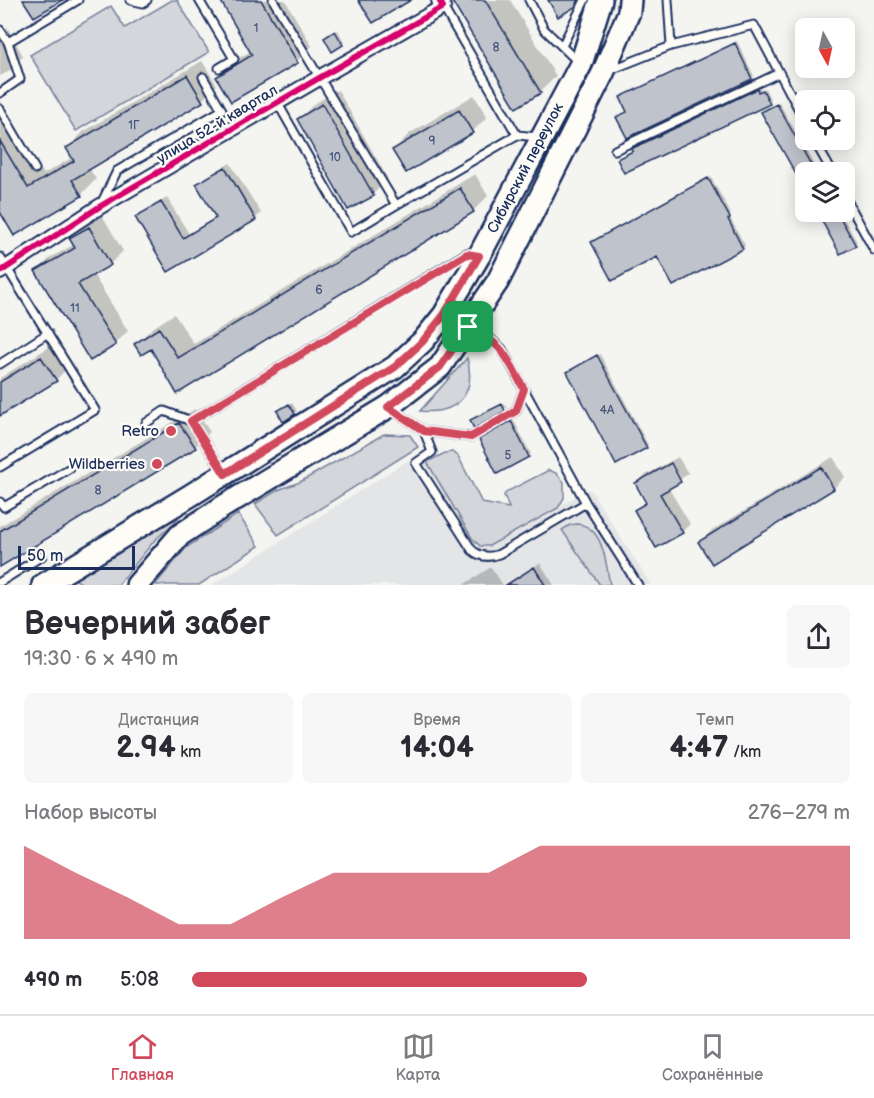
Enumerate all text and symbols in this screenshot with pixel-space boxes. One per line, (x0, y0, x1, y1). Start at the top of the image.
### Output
north arrow (795, 18, 855, 78)
map controls (795, 18, 855, 222)
house number: 1 (254, 21, 258, 36)
house number: 8 (493, 40, 500, 55)
street label: улица 52-й квартал (153, 81, 281, 168)
button: locate (795, 90, 855, 150)
street label: Сибирский переулок (483, 100, 568, 237)
house number: 1Г (128, 118, 140, 133)
house number: 9 (429, 134, 436, 149)
house number: 10 (329, 150, 341, 165)
button: layers (795, 162, 855, 222)
house number: 6 (315, 283, 323, 298)
house number: 11 (70, 301, 80, 316)
pin (442, 301, 493, 352)
icon: arrive (451, 310, 484, 343)
house number: 4А (600, 403, 615, 418)
place label: Retro (121, 422, 159, 441)
marker: Retro (164, 424, 178, 438)
house number: 5 (505, 448, 512, 463)
place label: Wildberries (69, 455, 146, 474)
marker: Wildberries (150, 457, 164, 471)
house number: 8 (95, 483, 102, 498)
scale bar (18, 543, 135, 570)
text: 50 m (27, 547, 63, 566)
text: Вечерний забег (24, 604, 271, 644)
button: share (787, 605, 850, 668)
text: 19:30 · 6 × 490 m (24, 647, 178, 671)
text: Дистанция (118, 711, 199, 730)
text: Время (413, 711, 461, 730)
text: Темп (696, 711, 734, 730)
text: 2.94 (116, 730, 176, 766)
text: 14:04 (400, 730, 474, 766)
text: 4:47 (669, 730, 729, 766)
text: km (176, 743, 201, 762)
text: /km (729, 743, 761, 762)
text: Набор высоты (24, 801, 157, 825)
text: 276–279 m (748, 801, 850, 825)
text: 490 m (24, 968, 82, 992)
text: 5:08 (120, 968, 159, 992)
tab: Главная (111, 1030, 174, 1085)
tab: Карта (395, 1030, 441, 1085)
tab: Сохранённые (662, 1030, 763, 1085)

